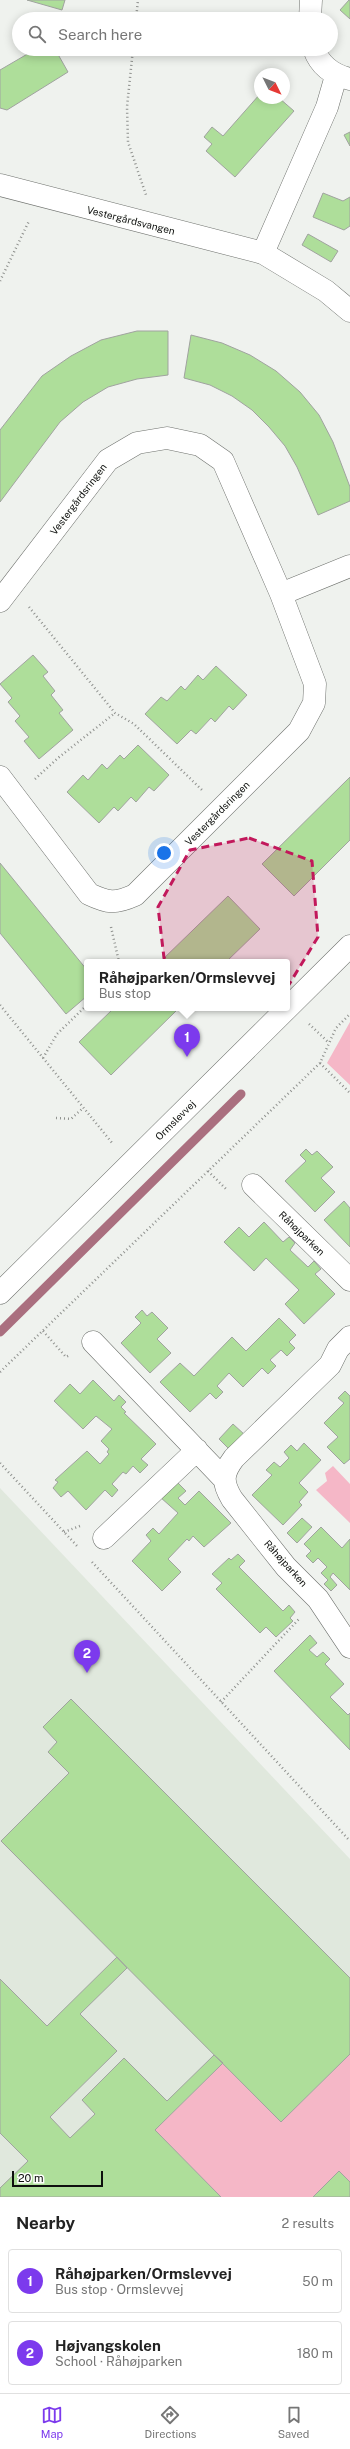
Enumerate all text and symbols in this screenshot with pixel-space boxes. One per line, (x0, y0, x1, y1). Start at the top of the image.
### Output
search box (12, 12, 338, 56)
icon: search (26, 23, 48, 45)
text: Search here (58, 26, 142, 43)
north arrow (254, 68, 290, 104)
street label: Vestergårdsvangen (86, 203, 176, 237)
street label: Vestergårdsringen (47, 461, 109, 537)
street label: Vestergårdsringen (182, 778, 252, 848)
your location (154, 843, 174, 863)
popup (84, 959, 290, 1011)
text: Råhøjparken/Ormslevvej (99, 969, 275, 986)
text: Bus stop (99, 986, 151, 1001)
pin: 1 (174, 1024, 200, 1057)
street label: Ormslevvej (153, 1098, 197, 1142)
street label: Råhøjparken (277, 1208, 327, 1258)
street label: Råhøjparken (262, 1537, 310, 1589)
pin: 2 (74, 1640, 100, 1673)
scale bar (12, 2169, 103, 2188)
text: 20 m (18, 2172, 43, 2184)
text: Nearby (16, 2213, 75, 2233)
text: 2 results (282, 2216, 334, 2231)
text: Råhøjparken/Ormslevvej (55, 2265, 232, 2282)
text: 1 (27, 2274, 33, 2289)
text: 50 m (302, 2274, 333, 2289)
text: Bus stop · Ormslevvej (55, 2282, 184, 2297)
text: Højvangskolen (55, 2337, 161, 2354)
text: 2 (26, 2346, 34, 2361)
text: 180 m (297, 2346, 333, 2361)
text: School · Råhøjparken (55, 2354, 182, 2369)
tab: Map (41, 2404, 63, 2440)
tab: Directions (145, 2404, 196, 2440)
tab: Saved (278, 2404, 309, 2440)

